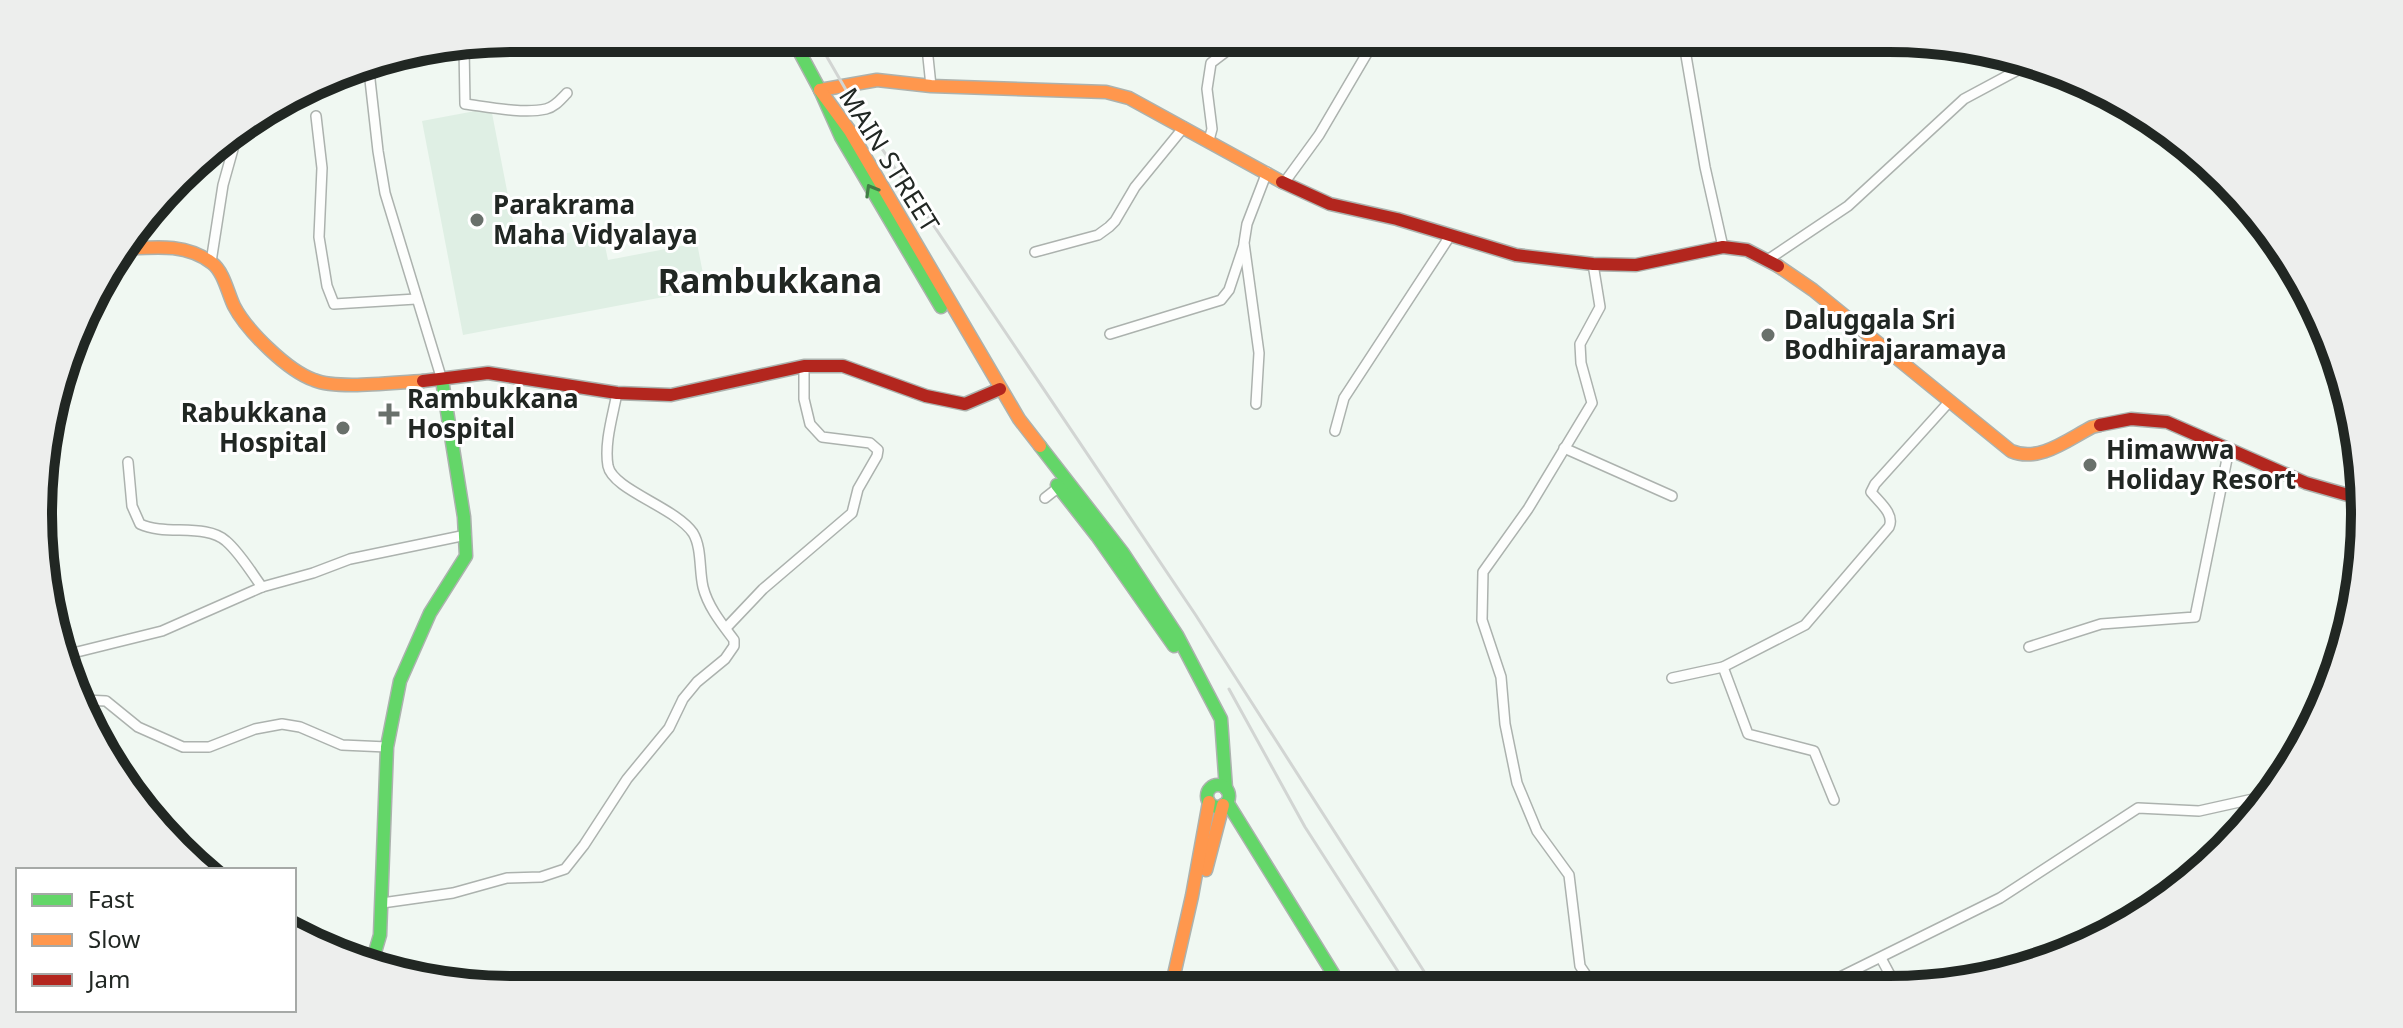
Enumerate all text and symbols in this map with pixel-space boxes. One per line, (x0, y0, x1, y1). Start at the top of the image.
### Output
street label: MAIN STREET (831, 80, 949, 239)
one-way arrow (865, 184, 881, 198)
place label: Parakrama Maha Vidyalaya (493, 186, 698, 252)
marker: Parakrama Maha Vidyalaya (468, 211, 486, 229)
district label: Rambukkana (658, 257, 882, 303)
place label: Daluggala Sri Bodhirajaramaya (1784, 301, 2007, 367)
marker: Daluggala Sri Bodhirajaramaya (1759, 326, 1777, 344)
place label: Rambukkana Hospital (407, 380, 579, 446)
place label: Rabukkana Hospital (181, 394, 327, 460)
marker: Rambukkana Hospital (378, 403, 400, 425)
marker: Rabukkana Hospital (334, 419, 352, 437)
place label: Himawwa Holiday Resort (2106, 431, 2296, 497)
marker: Himawwa Holiday Resort (2081, 456, 2099, 474)
legend (16, 868, 296, 1012)
text: Fast (88, 882, 134, 915)
text: Slow (88, 922, 140, 955)
text: Jam (86, 962, 130, 995)

